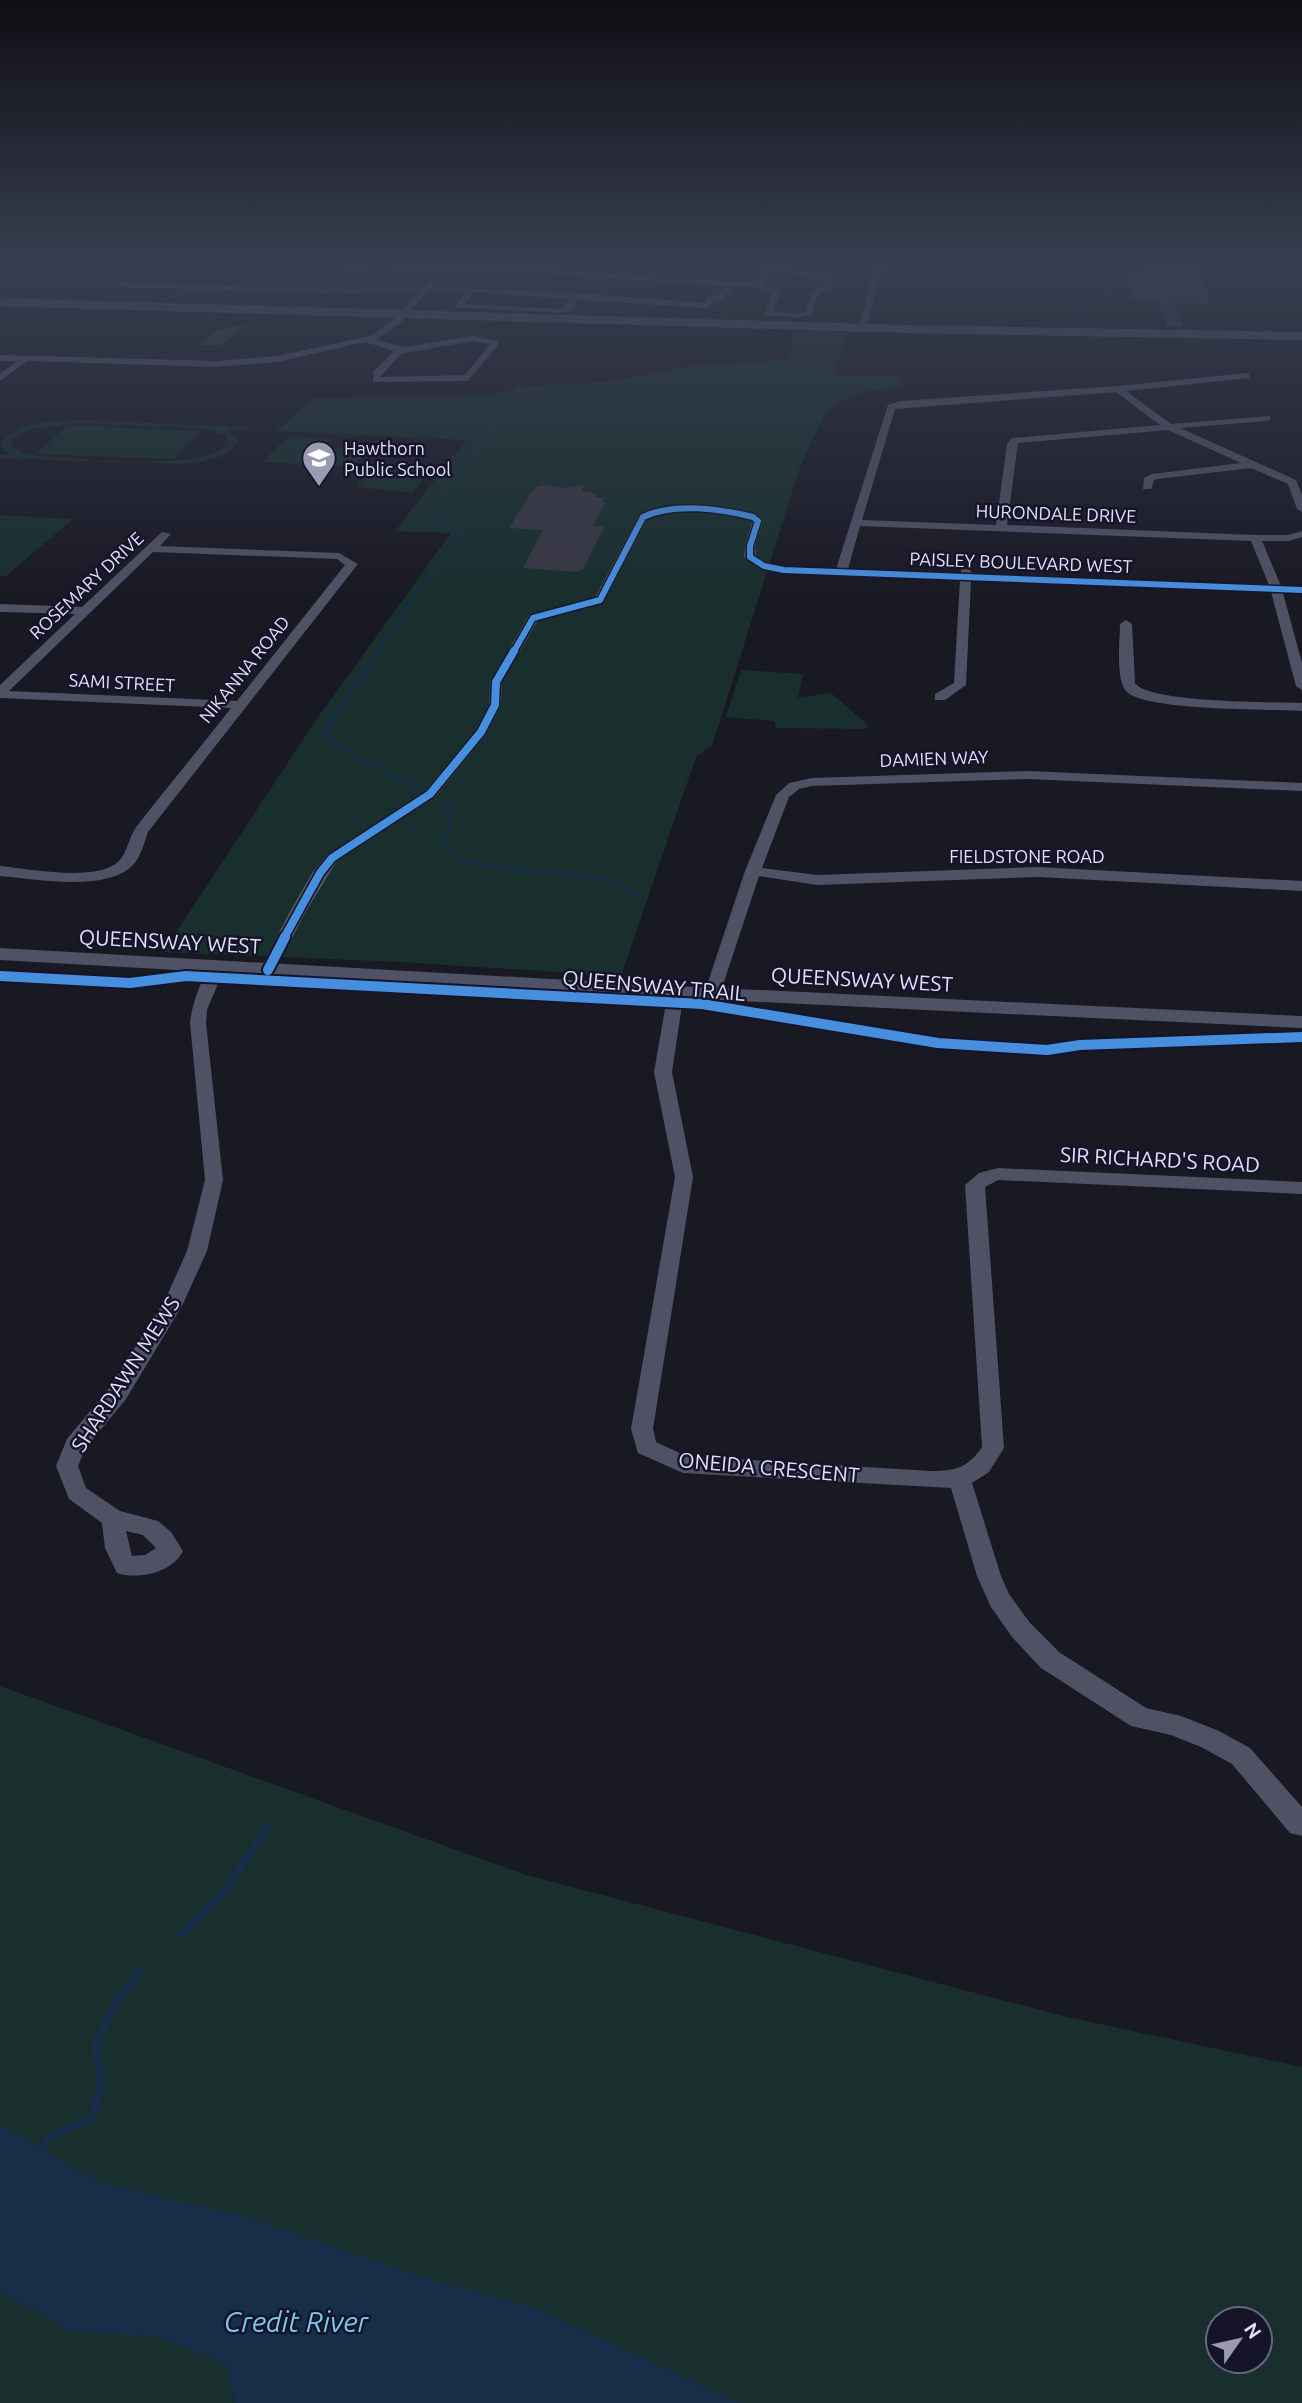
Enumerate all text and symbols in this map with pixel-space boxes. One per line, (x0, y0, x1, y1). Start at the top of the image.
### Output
place label: Hawthorn Public School (344, 438, 451, 479)
school or university icon: Hawthorn Public School (300, 439, 338, 488)
street label: HURONDALE DRIVE (975, 500, 1137, 526)
street label: ROSEMARY DRIVE (25, 527, 147, 643)
street label: PAISLEY BOULEVARD WEST (909, 548, 1133, 576)
street label: NIKANNA ROAD (195, 612, 293, 726)
street label: SAMI STREET (68, 669, 176, 695)
street label: DAMIEN WAY (879, 746, 989, 770)
street label: FIELDSTONE ROAD (949, 846, 1105, 866)
street label: QUEENSWAY WEST (78, 924, 262, 958)
street label: QUEENSWAY WEST (770, 962, 954, 996)
street label: QUEENSWAY TRAIL (562, 965, 747, 1005)
street label: SIR RICHARD'S ROAD (1059, 1142, 1261, 1176)
street label: SHARDAWN MEWS (66, 1292, 184, 1456)
street label: ONEIDA CRESCENT (677, 1447, 861, 1487)
north arrow (1204, 2305, 1274, 2375)
water label: Credit River (224, 2306, 370, 2337)
text: N (1240, 2318, 1266, 2343)

